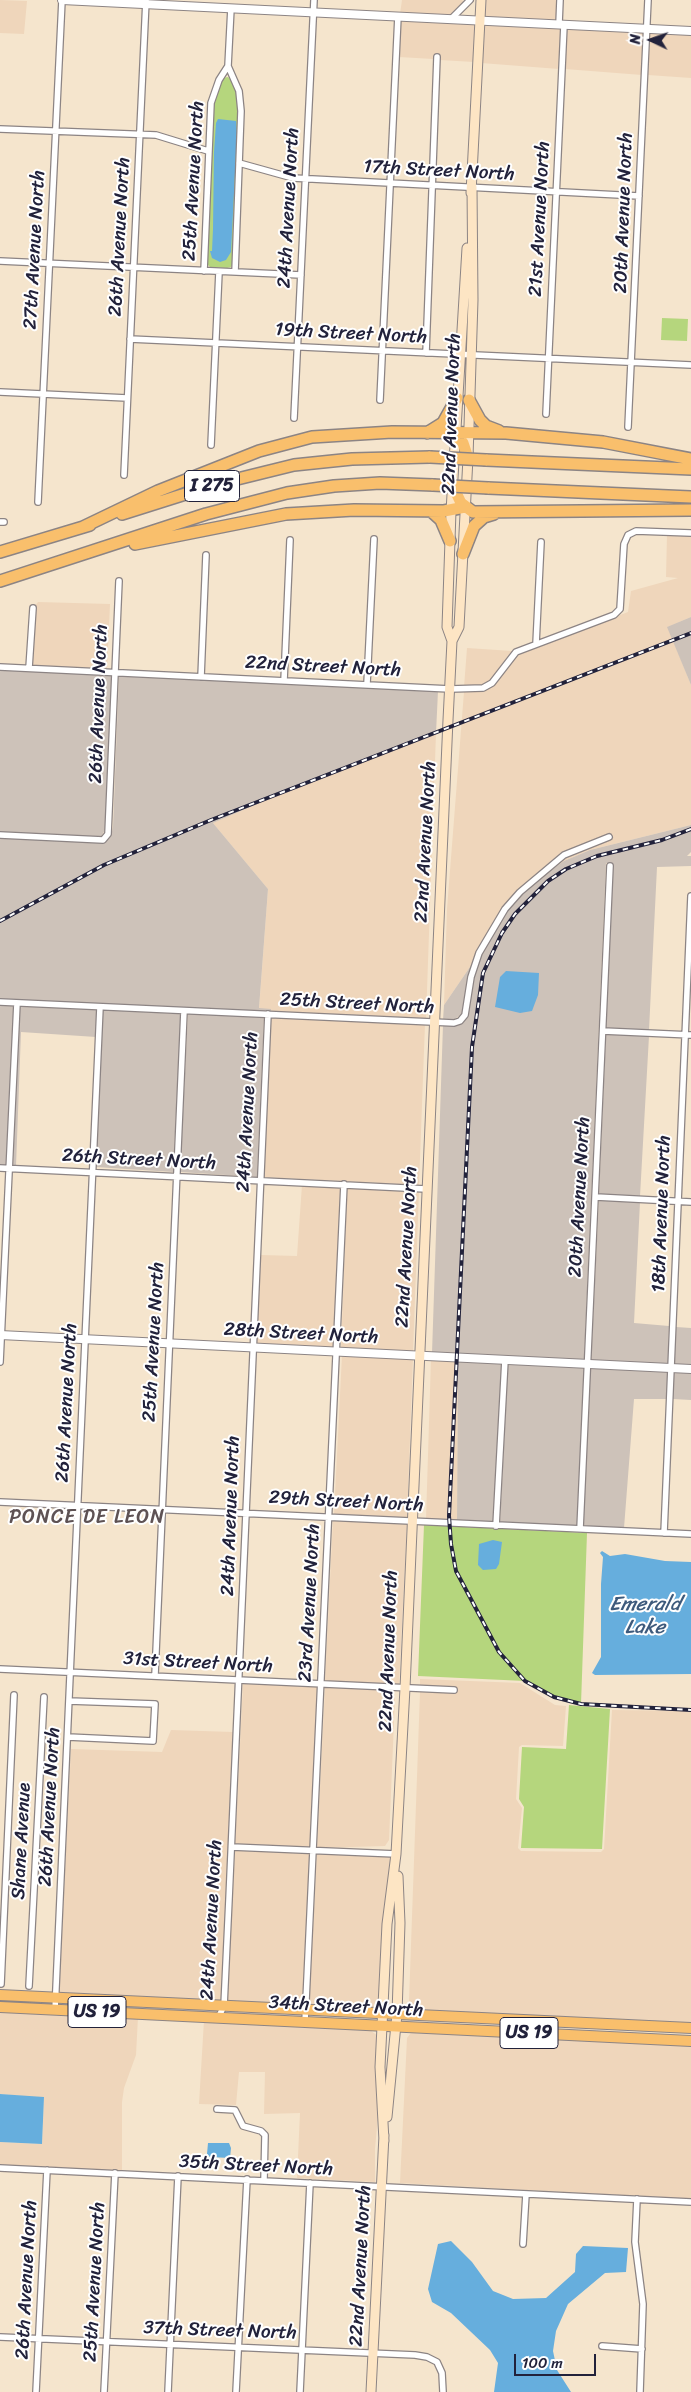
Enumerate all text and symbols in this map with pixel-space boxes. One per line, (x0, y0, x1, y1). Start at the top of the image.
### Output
north arrow (626, 15, 676, 65)
text: N (623, 34, 648, 45)
street label: 25th Avenue North (178, 100, 210, 262)
street label: 24th Avenue North (273, 127, 305, 289)
street label: 20th Avenue North (610, 132, 638, 294)
street label: 21st Avenue North (525, 141, 555, 297)
street label: 17th Street North (363, 156, 515, 186)
street label: 26th Avenue North (104, 157, 136, 317)
street label: 27th Avenue North (19, 170, 51, 330)
street label: 19th Street North (274, 319, 428, 349)
street label: 22nd Avenue North (438, 333, 466, 495)
road number: I 275 (184, 471, 240, 502)
street label: 26th Avenue North (85, 624, 113, 784)
street label: 22nd Street North (244, 652, 402, 682)
street label: 22nd Avenue North (410, 761, 442, 923)
street label: 25th Street North (279, 989, 435, 1019)
street label: 24th Avenue North (232, 1031, 264, 1193)
street label: 20th Avenue North (564, 1116, 596, 1278)
street label: 18th Avenue North (648, 1135, 676, 1293)
street label: 26th Street North (62, 1145, 216, 1175)
street label: 22nd Avenue North (391, 1166, 423, 1328)
street label: 25th Avenue North (138, 1261, 170, 1423)
street label: 28th Street North (223, 1319, 379, 1349)
street label: 26th Avenue North (51, 1323, 83, 1483)
street label: 24th Avenue North (217, 1435, 245, 1597)
street label: 29th Street North (268, 1487, 424, 1517)
district label: PONCE DE LEON (7, 1506, 167, 1530)
street label: 23rd Avenue North (294, 1523, 326, 1683)
street label: 22nd Avenue North (375, 1570, 403, 1732)
water label: Emerald Lake (609, 1593, 681, 1640)
street label: 31st Street North (123, 1648, 273, 1678)
street label: 26th Avenue North (34, 1727, 66, 1887)
street label: Shane Avenue (8, 1782, 36, 1900)
street label: 24th Avenue North (196, 1839, 228, 2001)
street label: 34th Street North (268, 1992, 424, 2022)
road number: US 19 (68, 1996, 126, 2028)
road number: US 19 (500, 2018, 558, 2048)
street label: 35th Street North (178, 2151, 334, 2181)
street label: 22nd Avenue North (345, 2185, 377, 2347)
street label: 26th Avenue North (11, 2200, 43, 2360)
street label: 25th Avenue North (79, 2201, 111, 2363)
street label: 37th Street North (143, 2317, 297, 2345)
scale bar (516, 2344, 598, 2376)
text: 100 m (522, 2350, 563, 2376)

